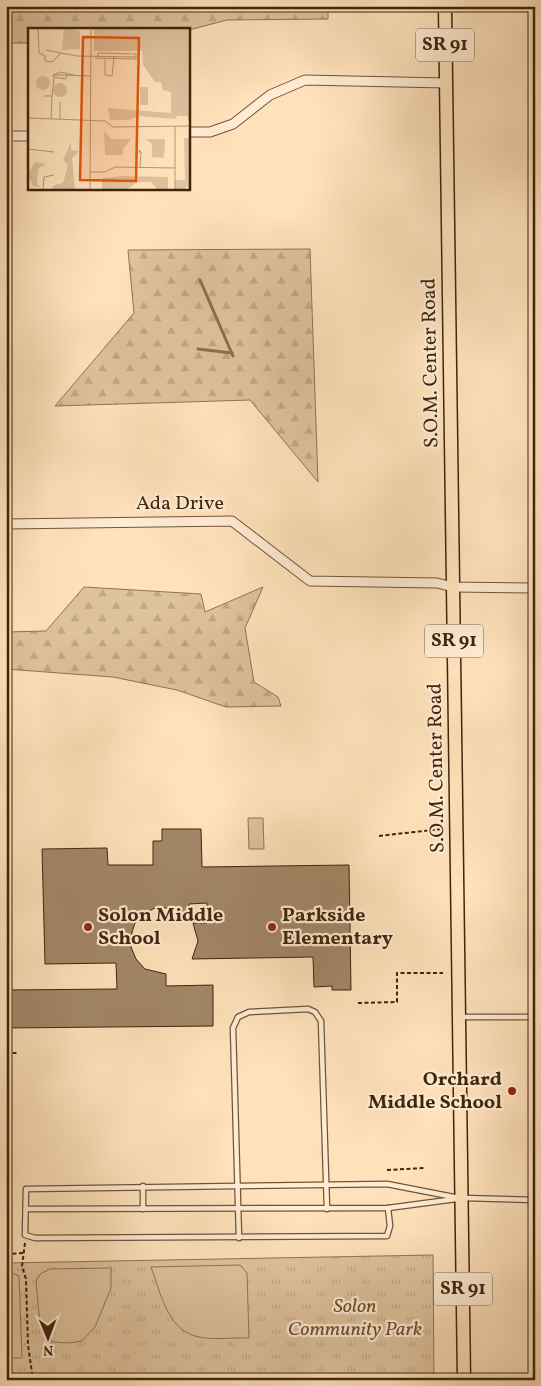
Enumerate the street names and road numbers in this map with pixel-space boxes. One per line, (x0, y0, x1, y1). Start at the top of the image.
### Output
road number: SR 91 (416, 28, 474, 62)
street label: S.O.M. Center Road (416, 278, 446, 448)
street label: Ada Drive (136, 490, 224, 518)
road number: SR 91 (425, 624, 483, 658)
street label: S.O.M. Center Road (422, 683, 452, 853)
road number: SR 91 (434, 1272, 492, 1306)

